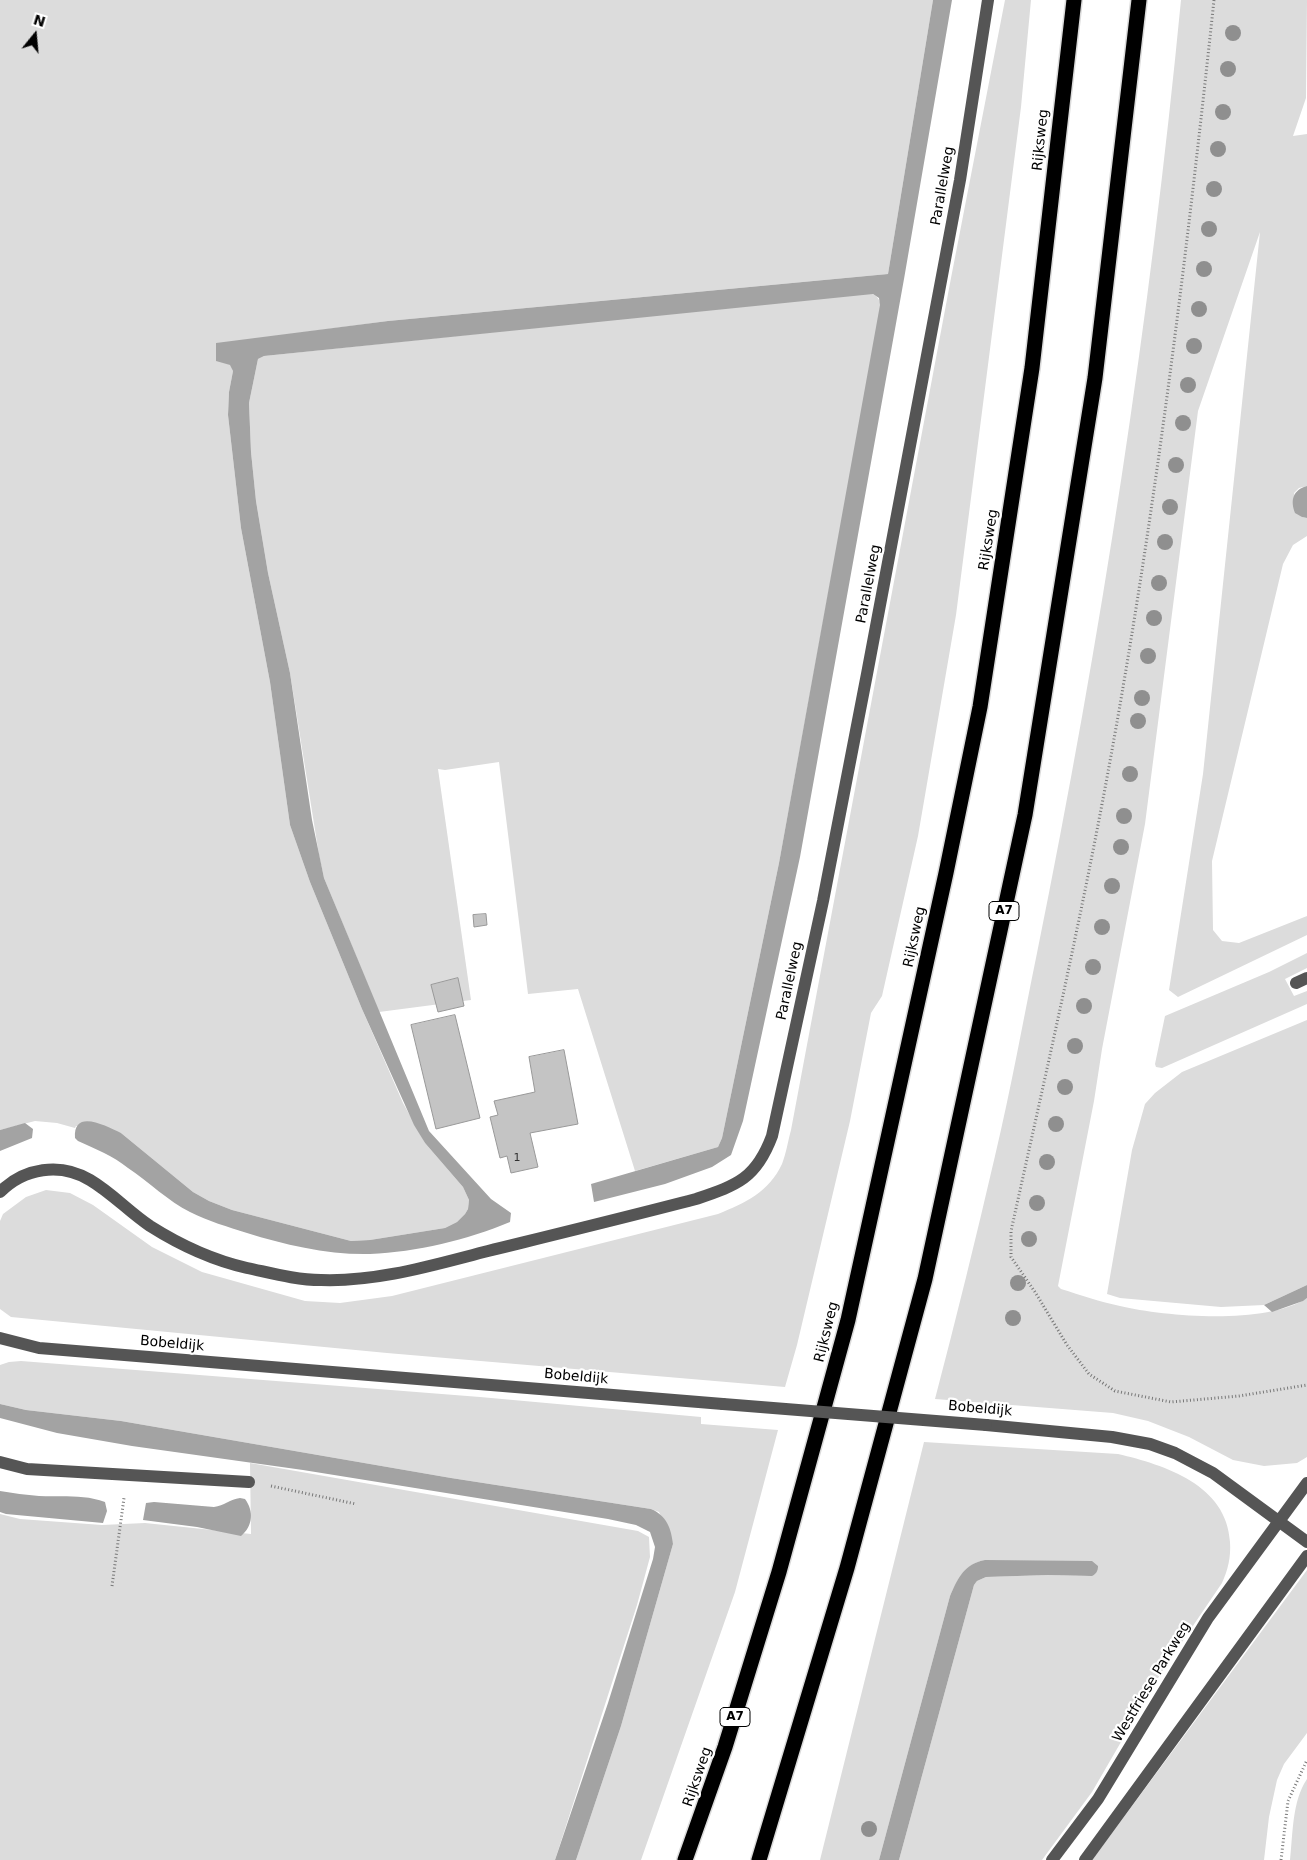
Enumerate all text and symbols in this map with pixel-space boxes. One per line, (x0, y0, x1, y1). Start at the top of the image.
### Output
north arrow (10, 10, 60, 60)
text: N (31, 11, 47, 30)
street label: Rijksweg (1029, 108, 1053, 172)
street label: Parallelweg (928, 145, 958, 227)
street label: Rijksweg (976, 508, 1002, 572)
street label: Parallelweg (853, 543, 885, 625)
road number: A7 (989, 901, 1019, 920)
street label: Rijksweg (900, 905, 930, 969)
street label: Parallelweg (773, 940, 807, 1022)
house number: 1 (514, 1151, 520, 1165)
street label: Rijksweg (811, 1300, 843, 1364)
street label: Bobeldijk (139, 1333, 205, 1355)
street label: Bobeldijk (543, 1366, 609, 1388)
street label: Bobeldijk (947, 1398, 1013, 1420)
street label: Westfriese Parkweg (1109, 1619, 1195, 1745)
road number: A7 (720, 1708, 750, 1726)
street label: Rijksweg (680, 1745, 716, 1809)

